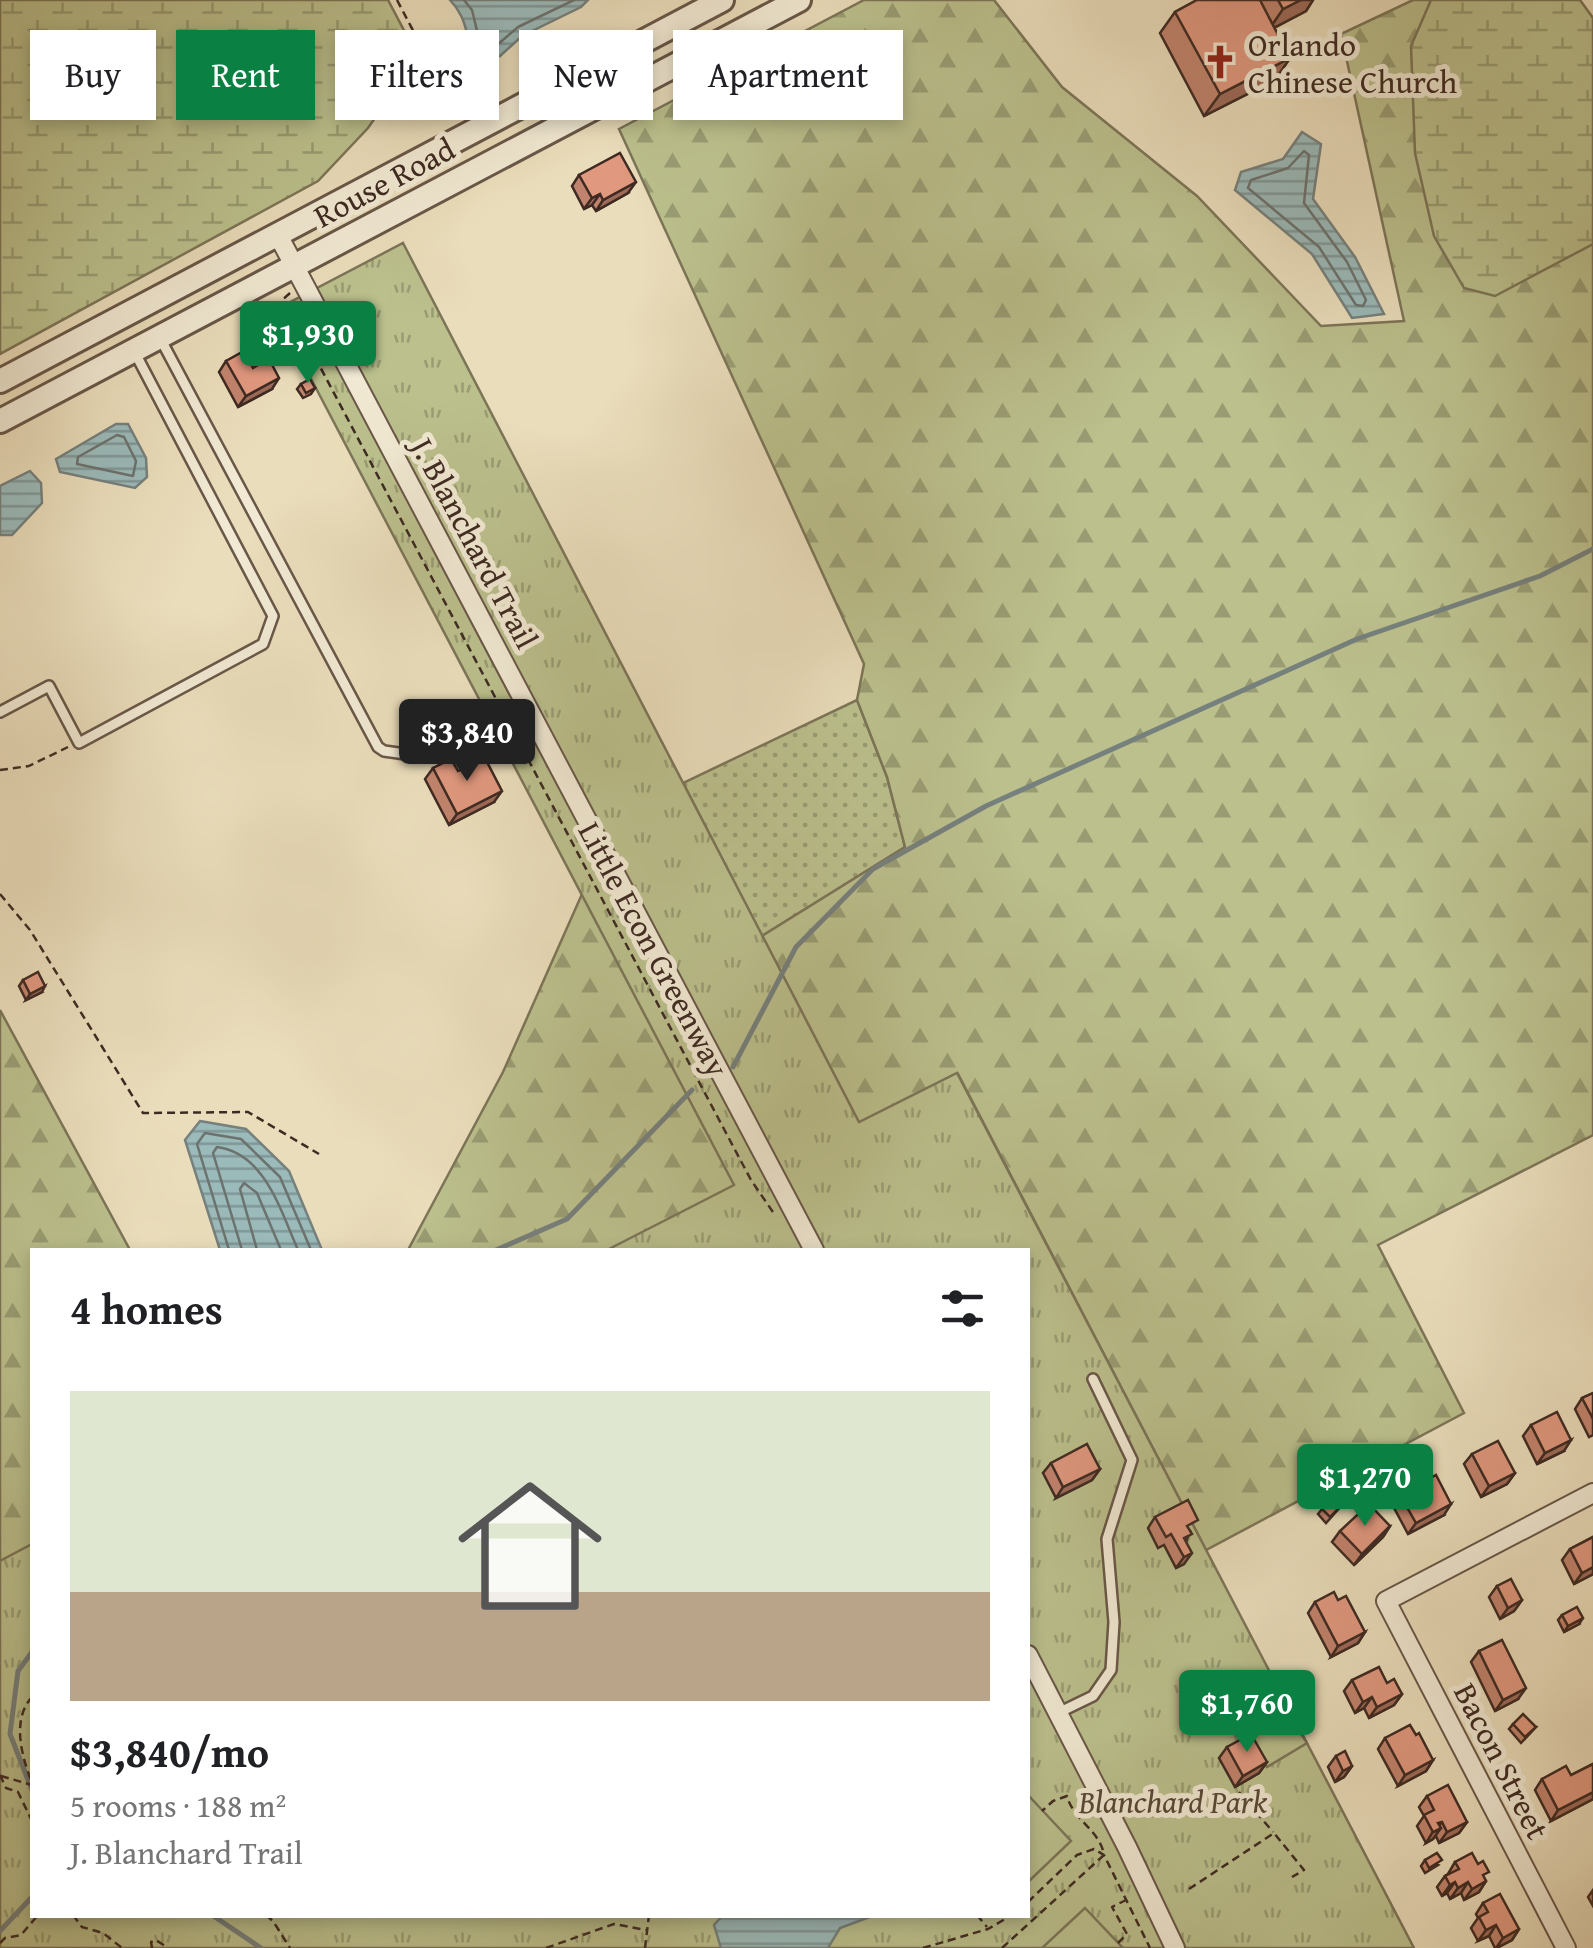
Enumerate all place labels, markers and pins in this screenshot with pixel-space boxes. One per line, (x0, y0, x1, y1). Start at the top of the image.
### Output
place label: Orlando Chinese Church (1248, 21, 1457, 105)
church icon: Orlando Chinese Church (1201, 43, 1239, 81)
pin: $1,930 (227, 301, 389, 386)
pin: $3,840 (386, 699, 548, 784)
pin: $1,270 (1284, 1444, 1446, 1529)
pin: $1,760 (1166, 1670, 1328, 1755)

